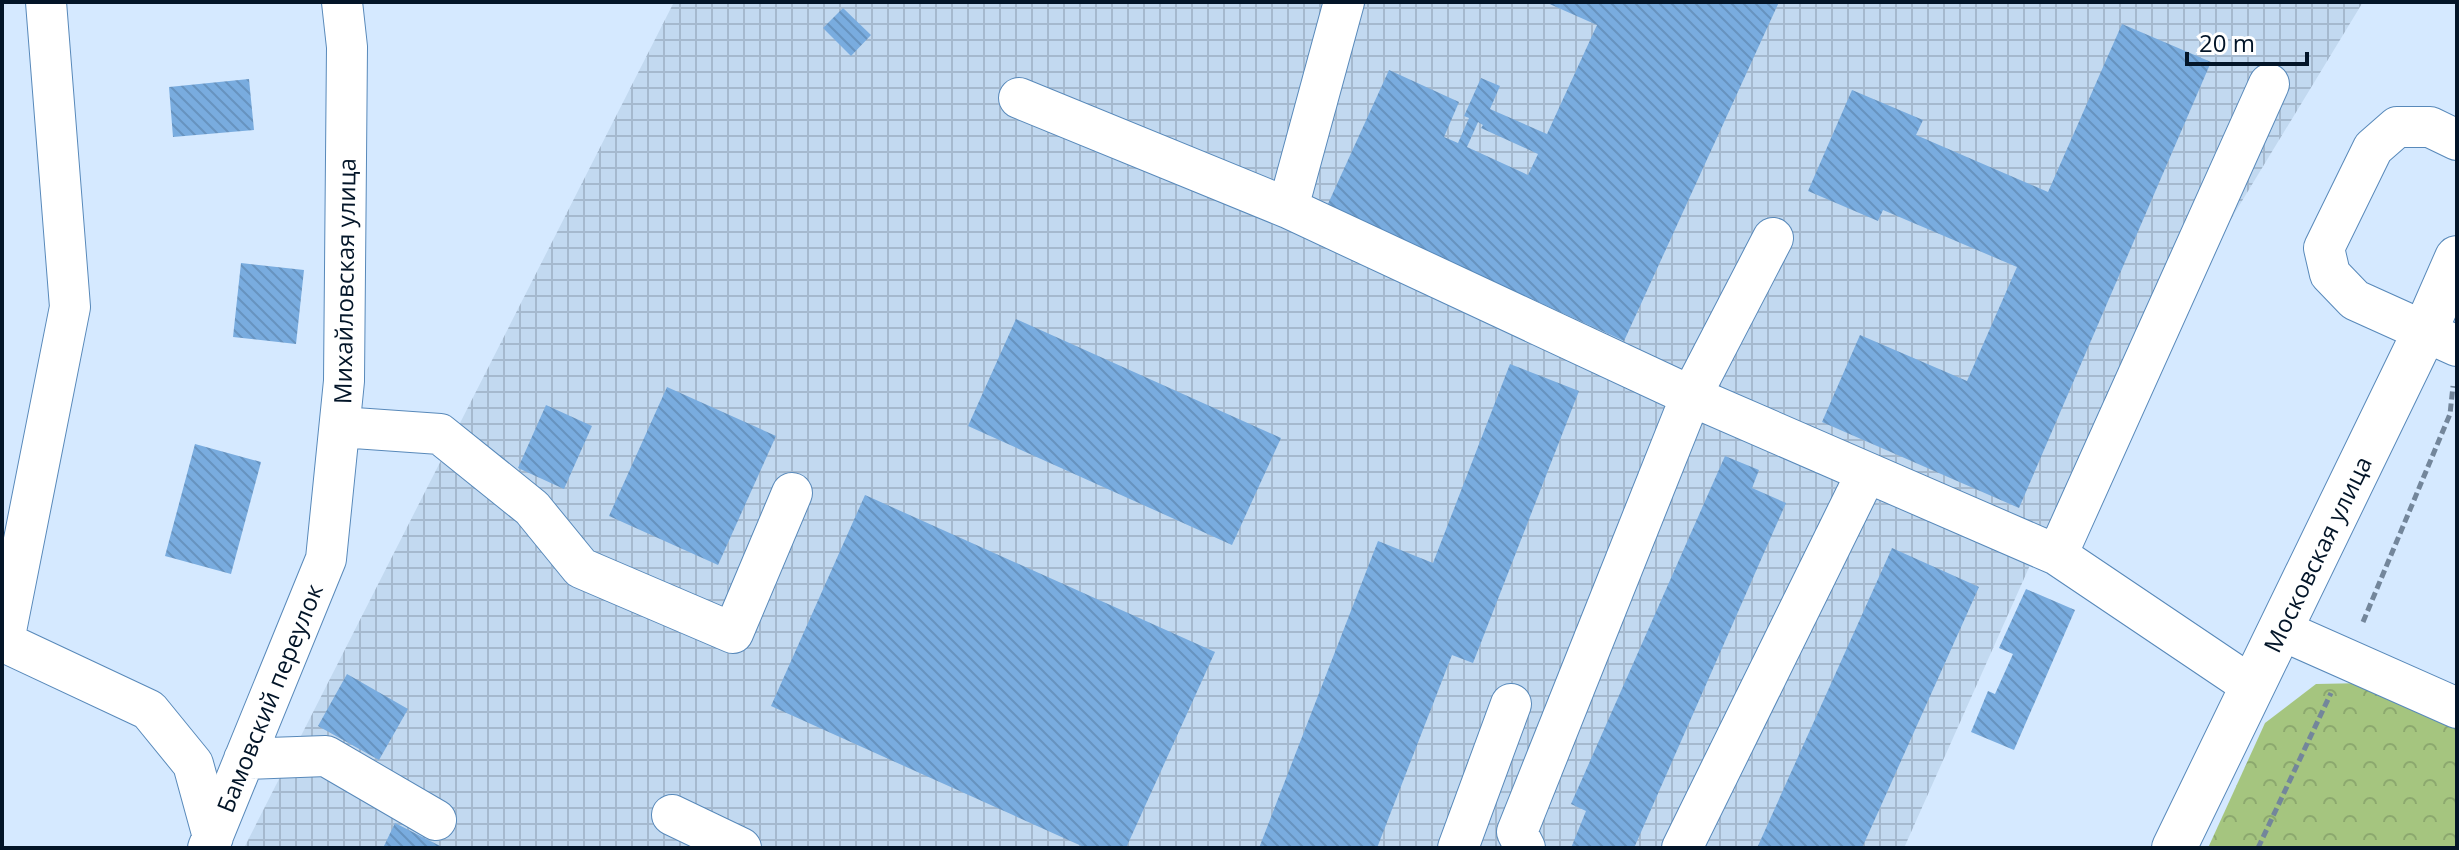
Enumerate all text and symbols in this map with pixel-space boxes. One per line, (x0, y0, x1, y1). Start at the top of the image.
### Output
scale bar (2187, 16, 2307, 66)
text: 20 m (2199, 26, 2255, 59)
street label: Михайловская улица (325, 158, 363, 404)
street label: Московская улица (2255, 450, 2379, 658)
street label: Бамовский переулок (208, 578, 330, 817)

